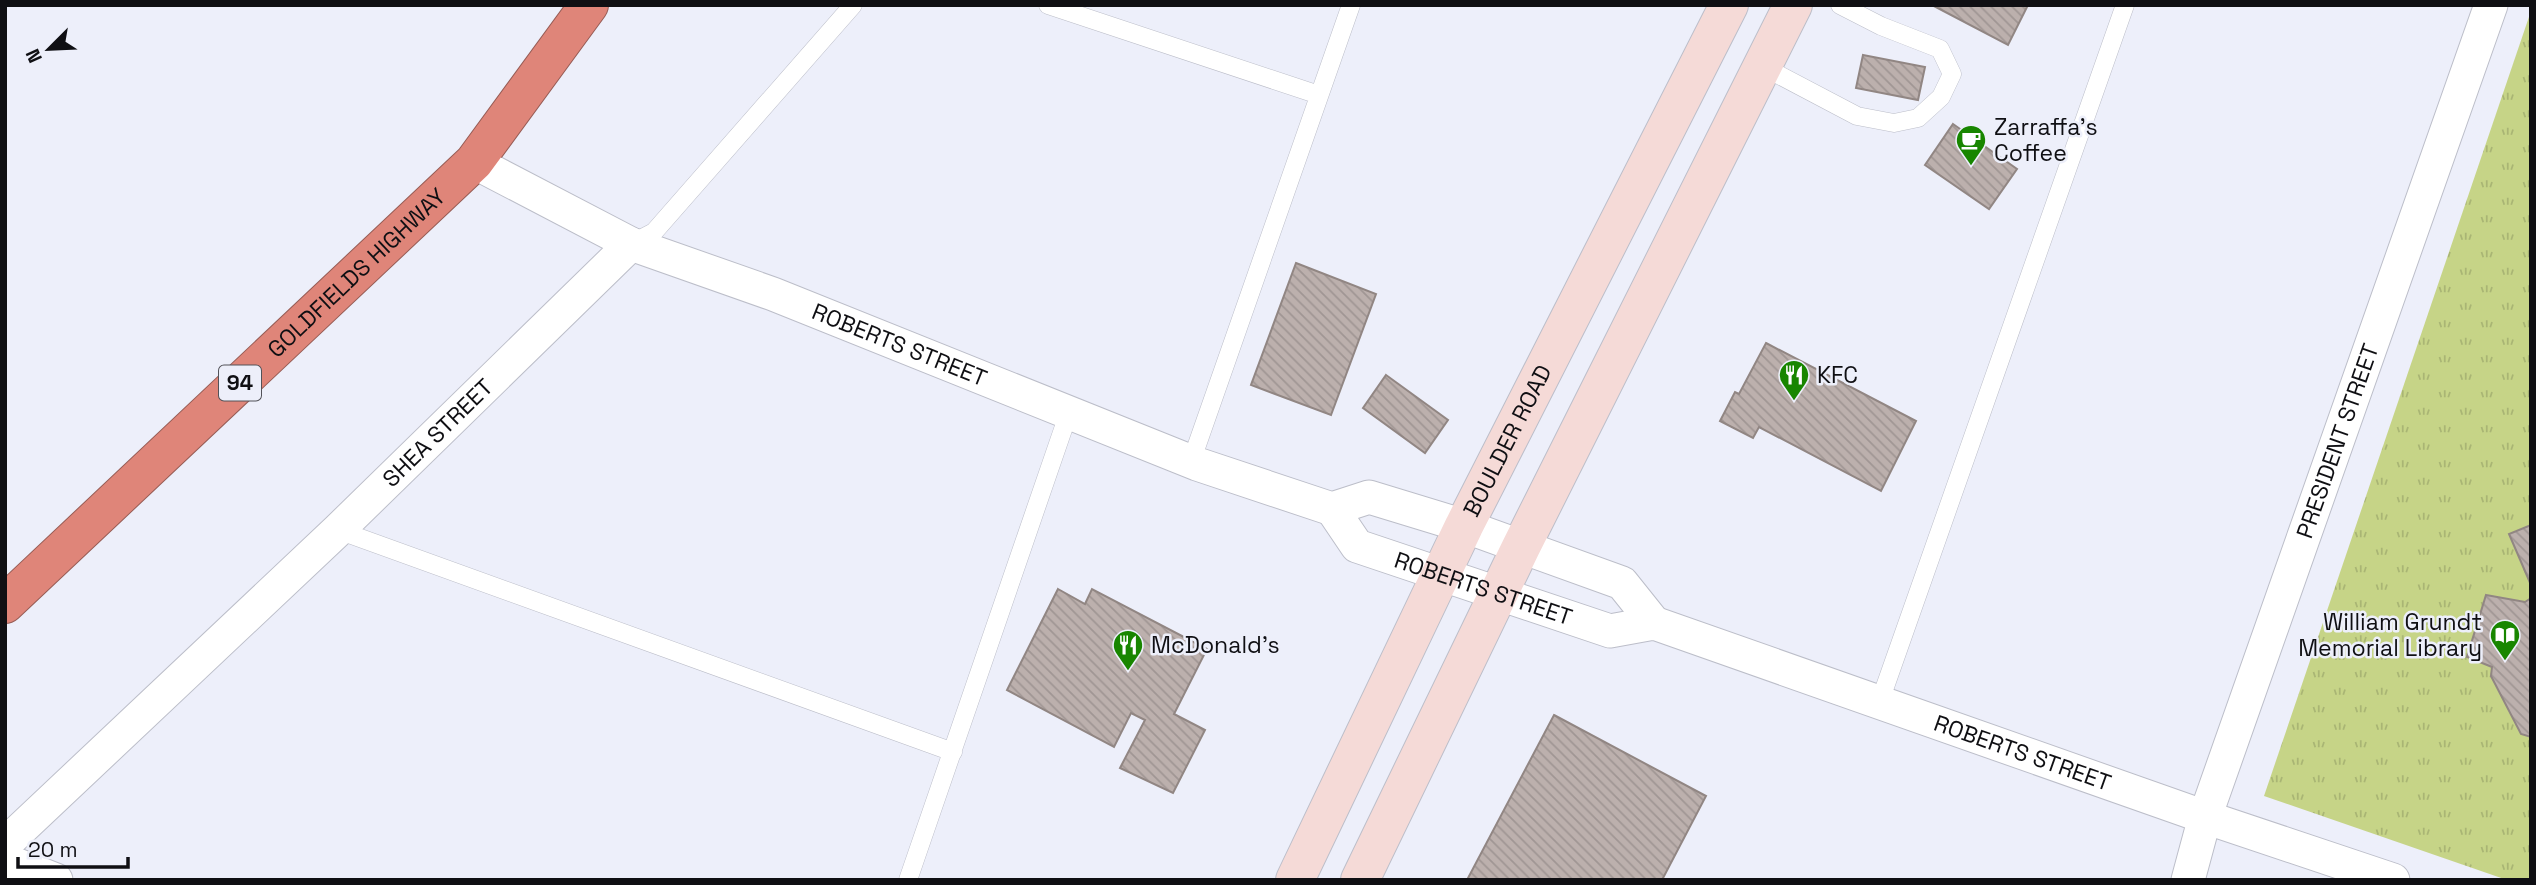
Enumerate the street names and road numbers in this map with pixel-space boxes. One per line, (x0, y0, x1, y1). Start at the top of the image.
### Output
street label: GOLDFIELDS HIGHWAY (261, 181, 452, 364)
street label: ROBERTS STREET (808, 296, 991, 393)
street label: PRESIDENT STREET (2289, 340, 2386, 542)
street label: BOULDER ROAD (1456, 360, 1559, 522)
road number: 94 (219, 366, 261, 400)
street label: SHEA STREET (376, 372, 499, 493)
street label: ROBERTS STREET (1391, 545, 1576, 632)
street label: ROBERTS STREET (1930, 708, 2115, 798)

